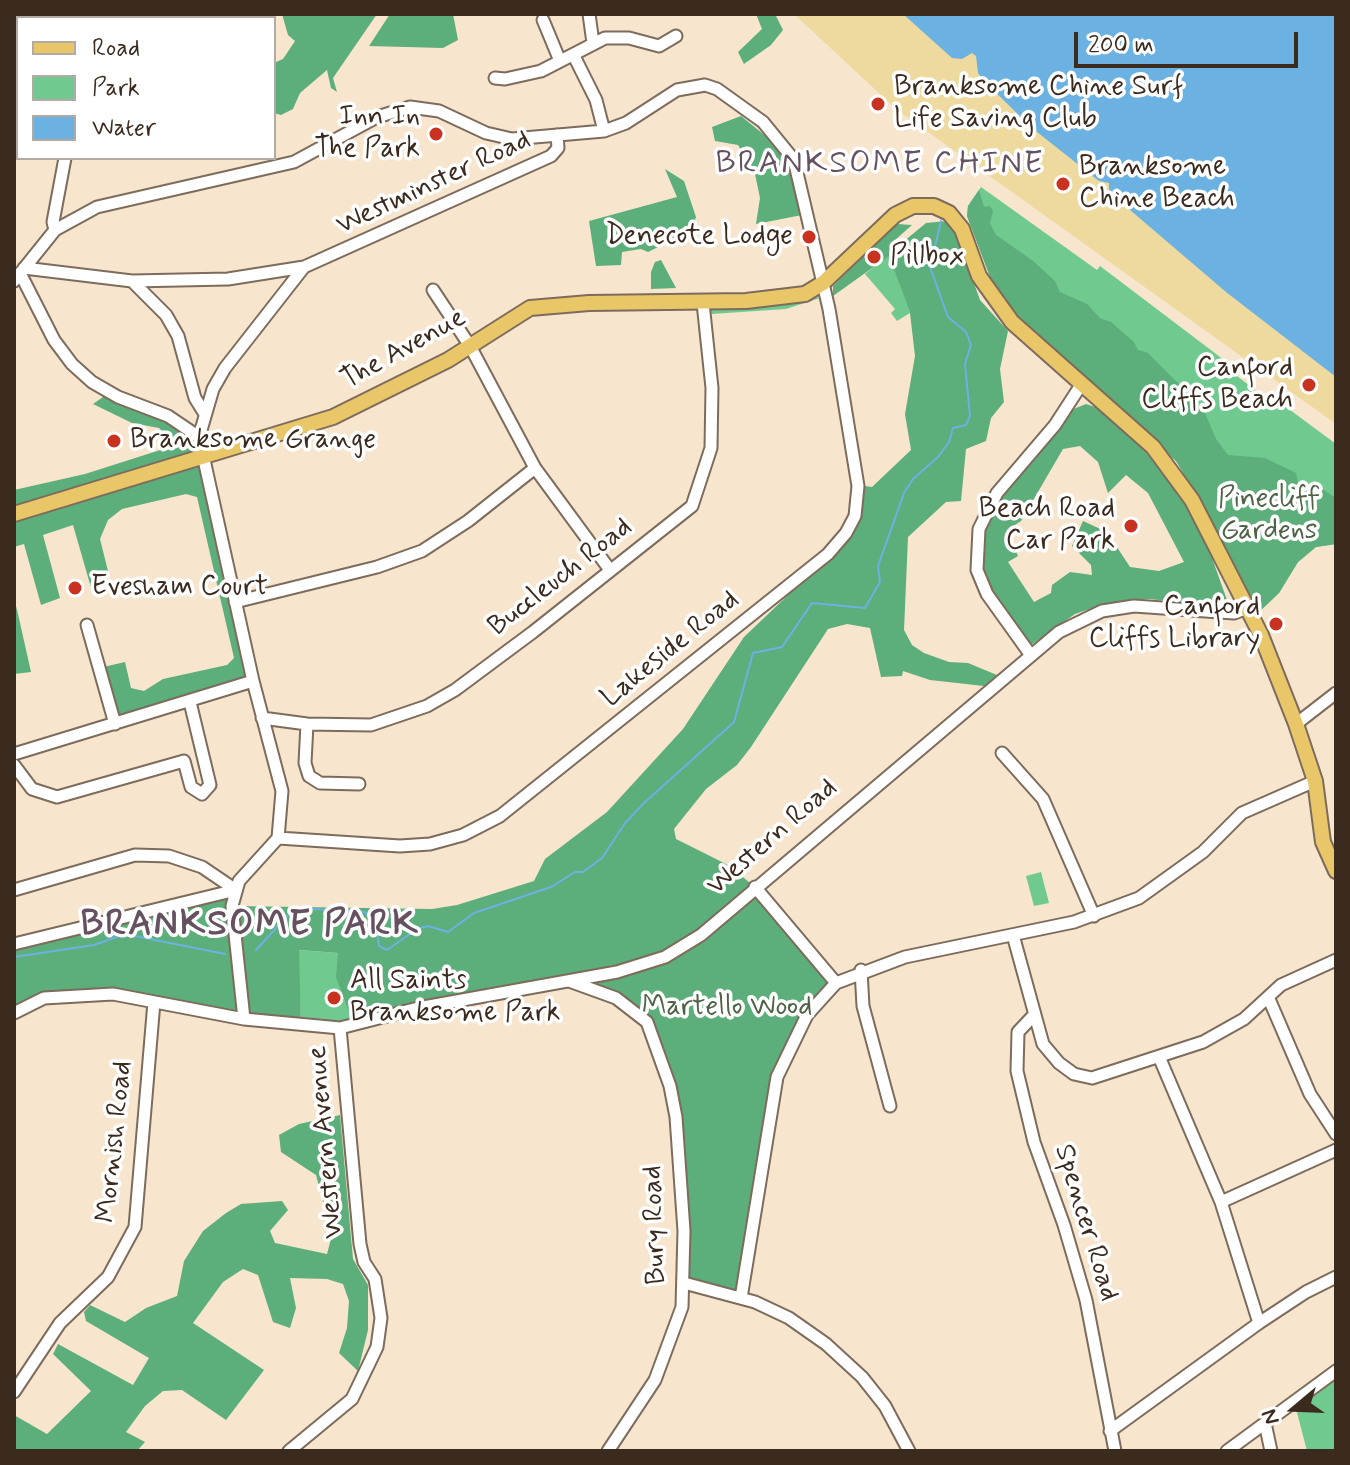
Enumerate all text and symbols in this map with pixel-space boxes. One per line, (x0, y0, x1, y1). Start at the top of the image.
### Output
legend (16, 16, 276, 160)
scale bar (1078, 16, 1302, 66)
text: 200 m (1088, 30, 1154, 61)
text: Road (92, 33, 140, 64)
place label: Branksome Chine Surf Life Saving Club (894, 71, 1183, 137)
text: Park (92, 73, 140, 104)
marker: Branksome Chine Surf Life Saving Club (869, 95, 887, 113)
place label: Inn In The Park (314, 101, 420, 167)
text: Water (92, 113, 156, 144)
street label: Westminster Road (332, 124, 536, 244)
marker: Inn In The Park (427, 125, 445, 143)
district label: BRANKSOME CHINE (718, 146, 1042, 184)
place label: Branksome Chine Beach (1079, 151, 1235, 217)
marker: Branksome Chine Beach (1054, 175, 1072, 193)
place label: Denecote Lodge (605, 220, 793, 254)
marker: Denecote Lodge (800, 228, 818, 246)
place label: Pillbox (890, 240, 964, 274)
marker: Pillbox (865, 248, 883, 266)
street label: The Avenue (336, 302, 472, 398)
place label: Canford Cliffs Beach (1141, 352, 1293, 418)
marker: Canford Cliffs Beach (1300, 376, 1318, 394)
place label: Branksome Grange (130, 424, 376, 458)
marker: Branksome Grange (105, 432, 123, 450)
park label: Pinecliff Gardens (1218, 483, 1320, 549)
place label: Beach Road Car Park (979, 493, 1115, 559)
street label: Buccleuch Road (482, 511, 640, 645)
marker: Beach Road Car Park (1122, 517, 1140, 535)
place label: Evesham Court (91, 571, 268, 605)
marker: Evesham Court (66, 579, 84, 597)
street label: Lakeside Road (595, 584, 747, 716)
place label: Canford Cliffs Library (1089, 591, 1260, 657)
marker: Canford Cliffs Library (1267, 615, 1285, 633)
street label: Western Road (701, 772, 845, 904)
district label: BRANKSOME PARK (86, 904, 414, 948)
place label: All Saints Branksome Park (350, 965, 561, 1031)
marker: All Saints Branksome Park (325, 989, 343, 1007)
park label: Martello Wood (642, 991, 812, 1025)
street label: Western Avenue (302, 1044, 352, 1240)
street label: Mornish Road (91, 1059, 141, 1225)
street label: Spencer Road (1045, 1141, 1125, 1305)
street label: Bury Road (637, 1165, 675, 1285)
north arrow (1254, 1369, 1334, 1449)
text: N (1256, 1405, 1287, 1428)

